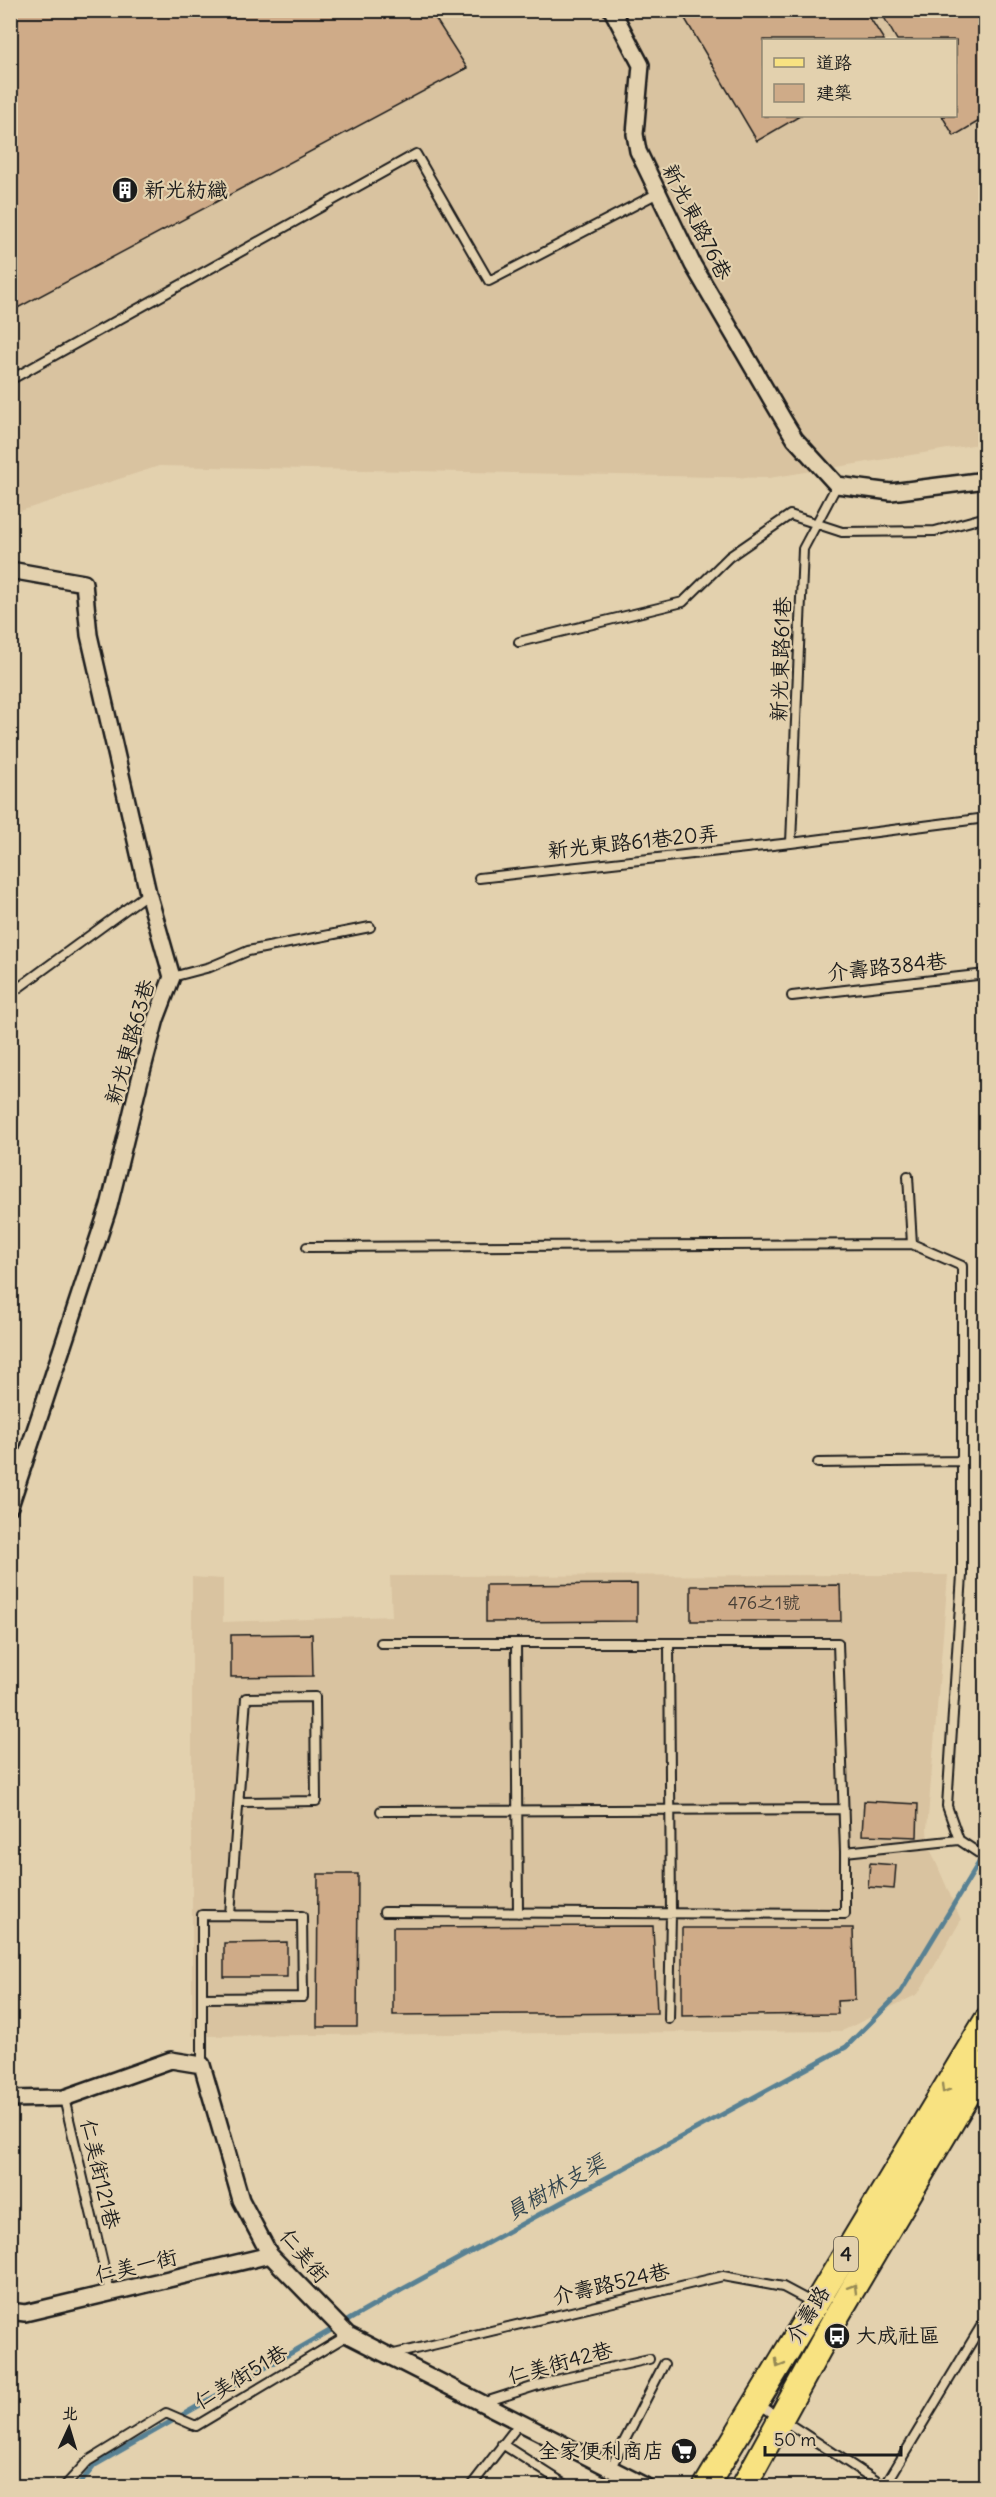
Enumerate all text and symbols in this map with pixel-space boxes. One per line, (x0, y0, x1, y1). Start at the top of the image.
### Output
legend (762, 39, 957, 117)
text: 道路 (816, 51, 852, 74)
text: 建築 (816, 81, 852, 104)
street label: 新光東路76巷 (657, 159, 738, 285)
building icon: 新光紡織 (110, 175, 140, 205)
place label: 新光紡織 (144, 176, 228, 203)
street label: 新光東路61巷 (765, 596, 796, 722)
street label: 新光東路61巷20弄 (546, 819, 720, 864)
street label: 介壽路384巷 (826, 947, 948, 986)
street label: 新光東路63巷 (99, 976, 160, 1108)
house number: 476之1號 (728, 1591, 800, 1614)
one-way arrow (940, 2083, 952, 2093)
street label: 仁美街121巷 (75, 2116, 126, 2232)
water label: 員樹林支渠 (500, 2147, 612, 2226)
street label: 仁美街 (274, 2223, 335, 2288)
road number: 4 (834, 2237, 858, 2271)
street label: 仁美一街 (92, 2243, 180, 2288)
street label: 介壽路524巷 (550, 2257, 672, 2310)
street label: 介壽路 (780, 2281, 835, 2349)
one-way arrow (846, 2284, 858, 2294)
bus stop icon: 大成社區 (822, 2321, 852, 2351)
place label: 大成社區 (856, 2322, 940, 2349)
street label: 仁美街42巷 (504, 2336, 615, 2389)
street label: 仁美街51巷 (189, 2338, 292, 2415)
one-way arrow (775, 2358, 786, 2368)
north arrow (39, 2398, 99, 2458)
text: 北 (61, 2403, 79, 2424)
scale bar (765, 2419, 902, 2457)
text: 50 m (774, 2428, 816, 2451)
supermarket icon: 全家便利商店 (669, 2436, 699, 2466)
place label: 全家便利商店 (538, 2437, 664, 2464)

